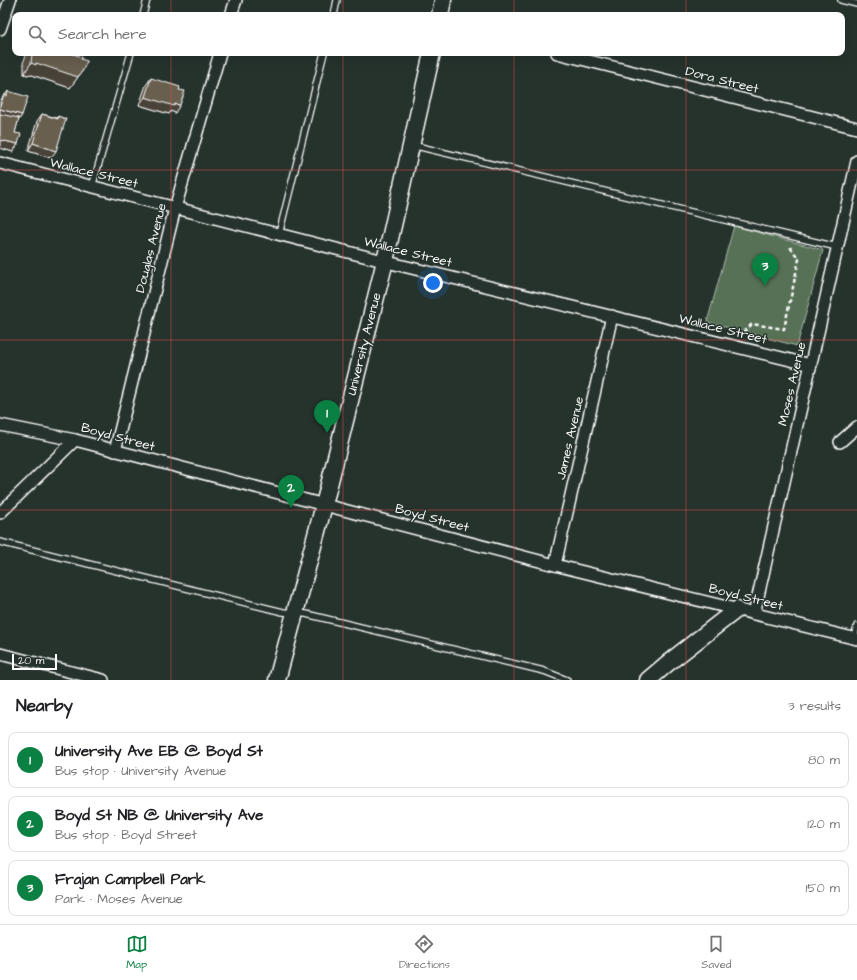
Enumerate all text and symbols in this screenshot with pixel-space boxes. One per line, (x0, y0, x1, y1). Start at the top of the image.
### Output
search box (12, 12, 845, 56)
icon: search (26, 23, 48, 45)
text: Search here (58, 24, 147, 45)
street label: Dora Street (684, 62, 761, 98)
street label: Wallace Street (48, 153, 141, 193)
street label: Douglas Avenue (131, 201, 172, 295)
street label: Wallace Street (362, 232, 455, 272)
pin: 3 (752, 253, 778, 286)
your location (423, 273, 443, 293)
street label: University Avenue (343, 291, 386, 397)
street label: Wallace Street (677, 309, 770, 349)
street label: Moses Avenue (774, 340, 810, 428)
street label: James Avenue (552, 395, 588, 481)
pin: 1 (314, 400, 340, 433)
street label: Boyd Street (79, 419, 158, 457)
pin: 2 (278, 475, 304, 508)
street label: Boyd Street (393, 500, 472, 538)
street label: Boyd Street (707, 579, 786, 616)
scale bar (12, 652, 57, 671)
text: 20 m (18, 653, 44, 668)
text: Nearby (16, 694, 73, 718)
text: 3 results (788, 697, 841, 715)
text: University Ave EB @ Boyd St (55, 741, 263, 762)
text: 1 (29, 751, 31, 769)
text: 80 m (808, 751, 840, 769)
text: Bus stop · University Avenue (55, 762, 226, 780)
text: Boyd St NB @ University Ave (55, 805, 263, 826)
text: 2 (26, 815, 34, 833)
text: 120 m (807, 815, 840, 833)
text: Bus stop · Boyd Street (55, 826, 197, 844)
text: Frajan Campbell Park (55, 869, 205, 890)
text: 3 (27, 879, 33, 897)
text: 150 m (806, 879, 840, 897)
text: Park · Moses Avenue (55, 890, 183, 908)
tab: Map (126, 933, 148, 972)
tab: Directions (399, 933, 450, 972)
tab: Saved (701, 933, 731, 972)

